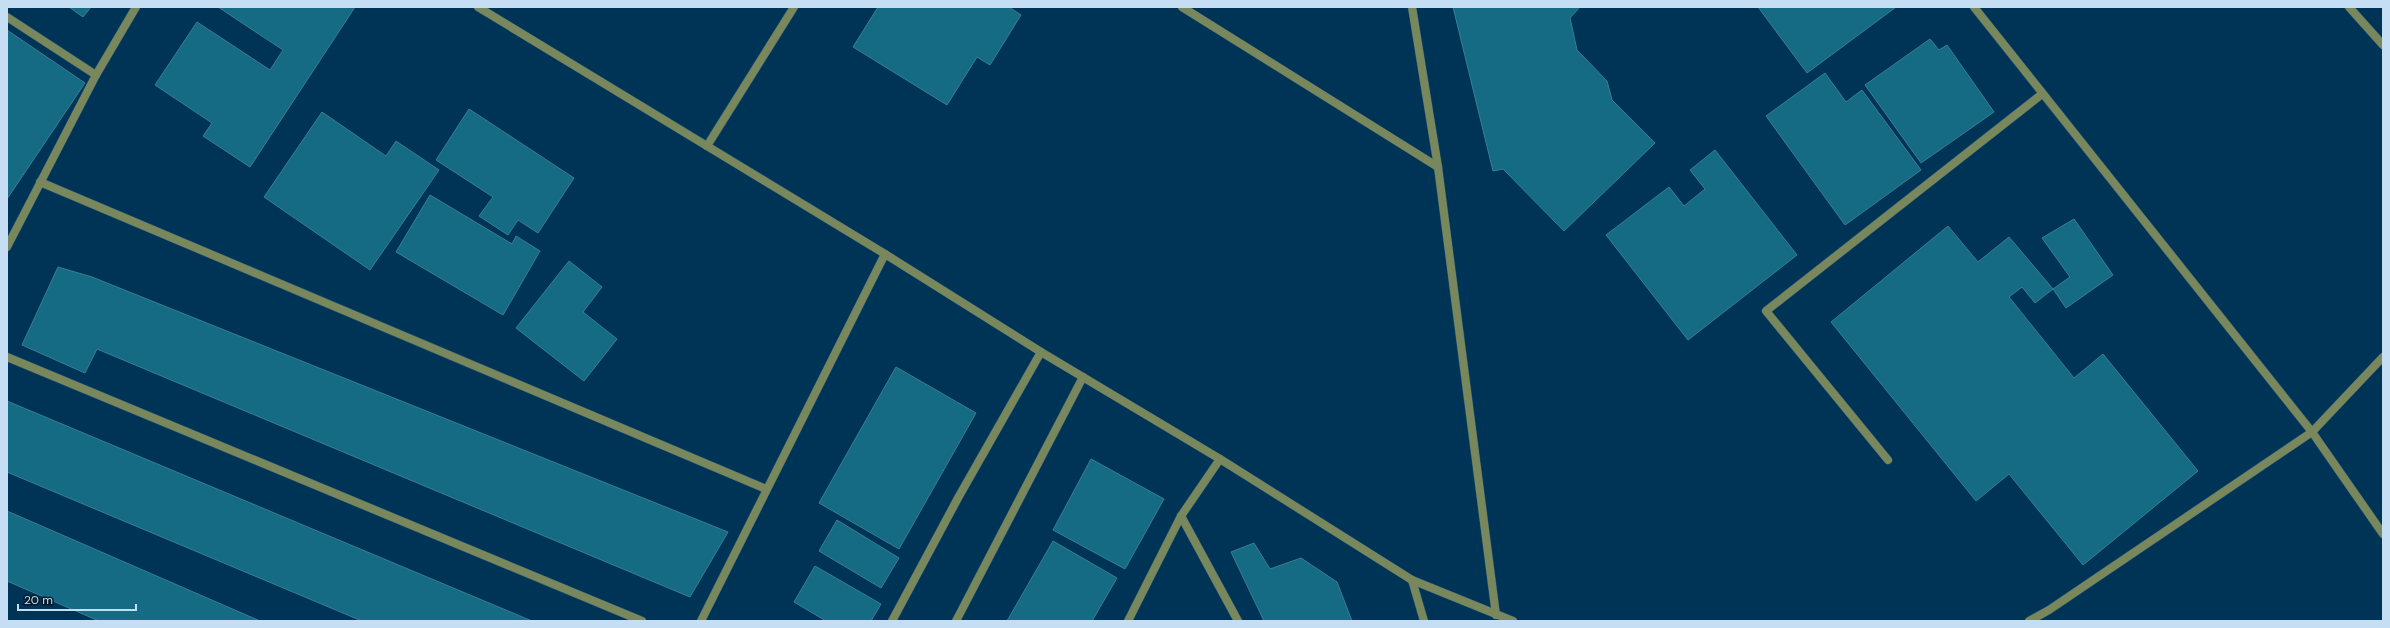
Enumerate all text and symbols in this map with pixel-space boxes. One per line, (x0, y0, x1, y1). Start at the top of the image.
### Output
scale bar (18, 586, 136, 612)
text: 20 m (24, 592, 53, 608)

